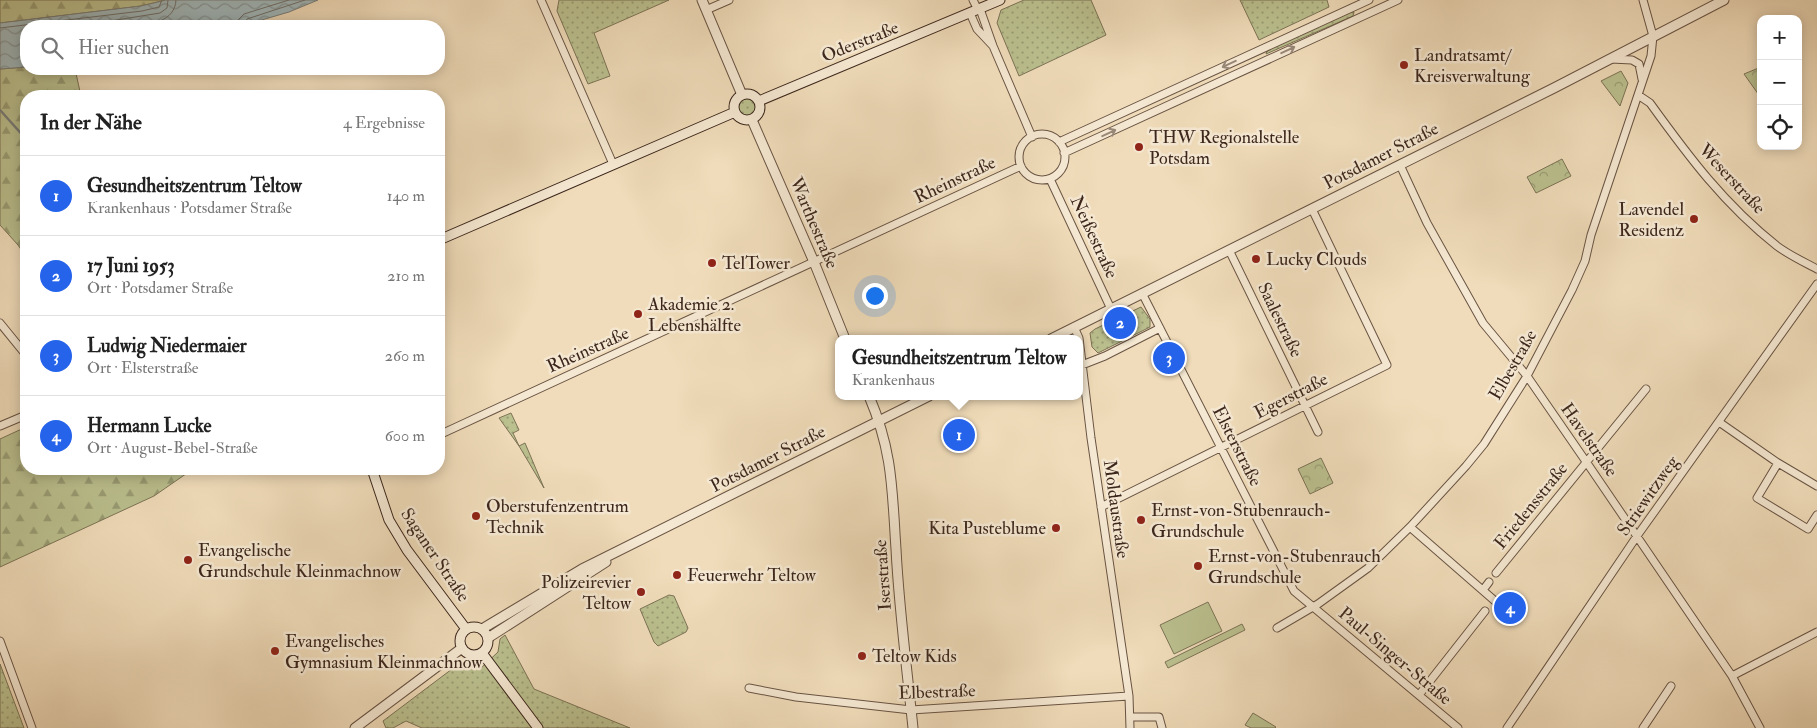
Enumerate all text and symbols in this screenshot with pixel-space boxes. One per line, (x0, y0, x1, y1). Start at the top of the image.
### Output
map controls (1757, 15, 1802, 150)
button: + (1757, 15, 1802, 60)
street label: Oderstraße (818, 16, 902, 68)
search box (20, 20, 445, 75)
icon: search (38, 34, 66, 62)
text: Hier suchen (78, 36, 169, 60)
place label: Landratsamt/ Kreisverwaltung (1414, 44, 1531, 88)
one-way arrow (1280, 45, 1295, 55)
one-way arrow (1222, 59, 1237, 69)
marker: Landratsamt/ Kreisverwaltung (1398, 59, 1410, 71)
button: − (1757, 60, 1802, 105)
button: locate (1757, 105, 1802, 150)
text: In der Nähe (40, 109, 142, 136)
text: 4 Ergebnisse (343, 113, 425, 133)
street label: Potsdamer Straße (1320, 117, 1443, 195)
place label: THW Regionalstelle Potsdam (1149, 126, 1300, 170)
one-way arrow (1101, 127, 1116, 137)
street label: Weserstraße (1693, 138, 1771, 219)
marker: THW Regionalstelle Potsdam (1133, 141, 1145, 153)
street label: Rheinstraße (911, 151, 1000, 209)
street label: Warthestraße (784, 173, 844, 273)
text: Gesundheitszentrum Teltow (87, 174, 302, 198)
text: 1 (53, 186, 59, 206)
text: 140 m (387, 186, 425, 206)
street label: Neißestraße (1065, 192, 1123, 282)
text: Krankenhaus · Potsdamer Straße (87, 198, 292, 218)
place label: Lavendel Residenz (1618, 198, 1684, 242)
marker: Lavendel Residenz (1688, 213, 1700, 225)
place label: Lucky Clouds (1266, 248, 1367, 271)
place label: TelTower (722, 252, 790, 275)
marker: Lucky Clouds (1250, 253, 1262, 265)
text: 17 Juni 1953 (87, 254, 175, 278)
marker: TelTower (706, 257, 718, 269)
text: 2 (52, 266, 60, 286)
text: 210 m (387, 266, 425, 286)
text: Ort · Potsdamer Straße (87, 278, 233, 298)
street label: Saalestraße (1252, 279, 1308, 362)
your location (862, 283, 888, 309)
place label: Akademie 2. Lebenshälfte (647, 293, 741, 337)
pin: 2 (1104, 304, 1136, 342)
marker: Akademie 2. Lebenshälfte (632, 308, 644, 320)
street label: Rheinstraße (543, 322, 633, 378)
street label: Elbestraße (1484, 325, 1542, 404)
text: Ludwig Niedermaier (87, 334, 247, 358)
popup (835, 335, 1083, 400)
pin: 3 (1153, 339, 1185, 377)
text: 3 (53, 346, 59, 366)
text: 260 m (385, 346, 425, 366)
text: Gesundheitszentrum Teltow (852, 346, 1066, 370)
text: Ort · Elsterstraße (87, 358, 199, 378)
street label: Egerstraße (1250, 368, 1332, 424)
text: Krankenhaus (852, 370, 935, 390)
street label: Havelstraße (1555, 399, 1623, 482)
street label: Elsterstraße (1207, 402, 1267, 490)
text: Hermann Lucke (87, 414, 212, 438)
pin: 1 (943, 416, 975, 454)
street label: Potsdamer Straße (707, 420, 830, 498)
text: 4 (52, 426, 60, 446)
text: 600 m (385, 426, 425, 446)
text: Ort · August-Bebel-Straße (87, 438, 258, 458)
street label: Striewitzweg (1612, 451, 1685, 540)
street label: Moldaustraße (1098, 458, 1134, 560)
street label: Friedensstraße (1489, 458, 1573, 554)
place label: Oberstufenzentrum Technik (486, 495, 629, 539)
place label: Ernst-von-Stubenrauch- Grundschule (1151, 499, 1331, 543)
street label: Saganer Straße (395, 504, 475, 607)
marker: Oberstufenzentrum Technik (470, 510, 482, 522)
marker: Ernst-von-Stubenrauch- Grundschule (1135, 514, 1147, 526)
place label: Kita Pusteblume (928, 517, 1046, 540)
marker: Kita Pusteblume (1050, 522, 1062, 534)
street label: Iserstraße (869, 538, 897, 611)
place label: Evangelische Grundschule Kleinmachnow (198, 539, 402, 583)
place label: Ernst-von-Stubenrauch Grundschule (1208, 545, 1381, 589)
marker: Evangelische Grundschule Kleinmachnow (182, 554, 194, 566)
marker: Ernst-von-Stubenrauch Grundschule (1192, 560, 1204, 572)
place label: Feuerwehr Teltow (687, 564, 817, 587)
marker: Feuerwehr Teltow (671, 569, 683, 581)
place label: Polizeirevier Teltow (541, 571, 632, 615)
marker: Polizeirevier Teltow (635, 586, 647, 598)
pin: 4 (1494, 589, 1526, 627)
street label: Paul-Singer-Straße (1334, 602, 1457, 710)
place label: Evangelisches Gymnasium Kleinmachnow (285, 630, 483, 674)
marker: Evangelisches Gymnasium Kleinmachnow (269, 645, 281, 657)
place label: Teltow Kids (872, 645, 957, 668)
marker: Teltow Kids (856, 650, 868, 662)
street label: Elbestraße (898, 679, 976, 705)

